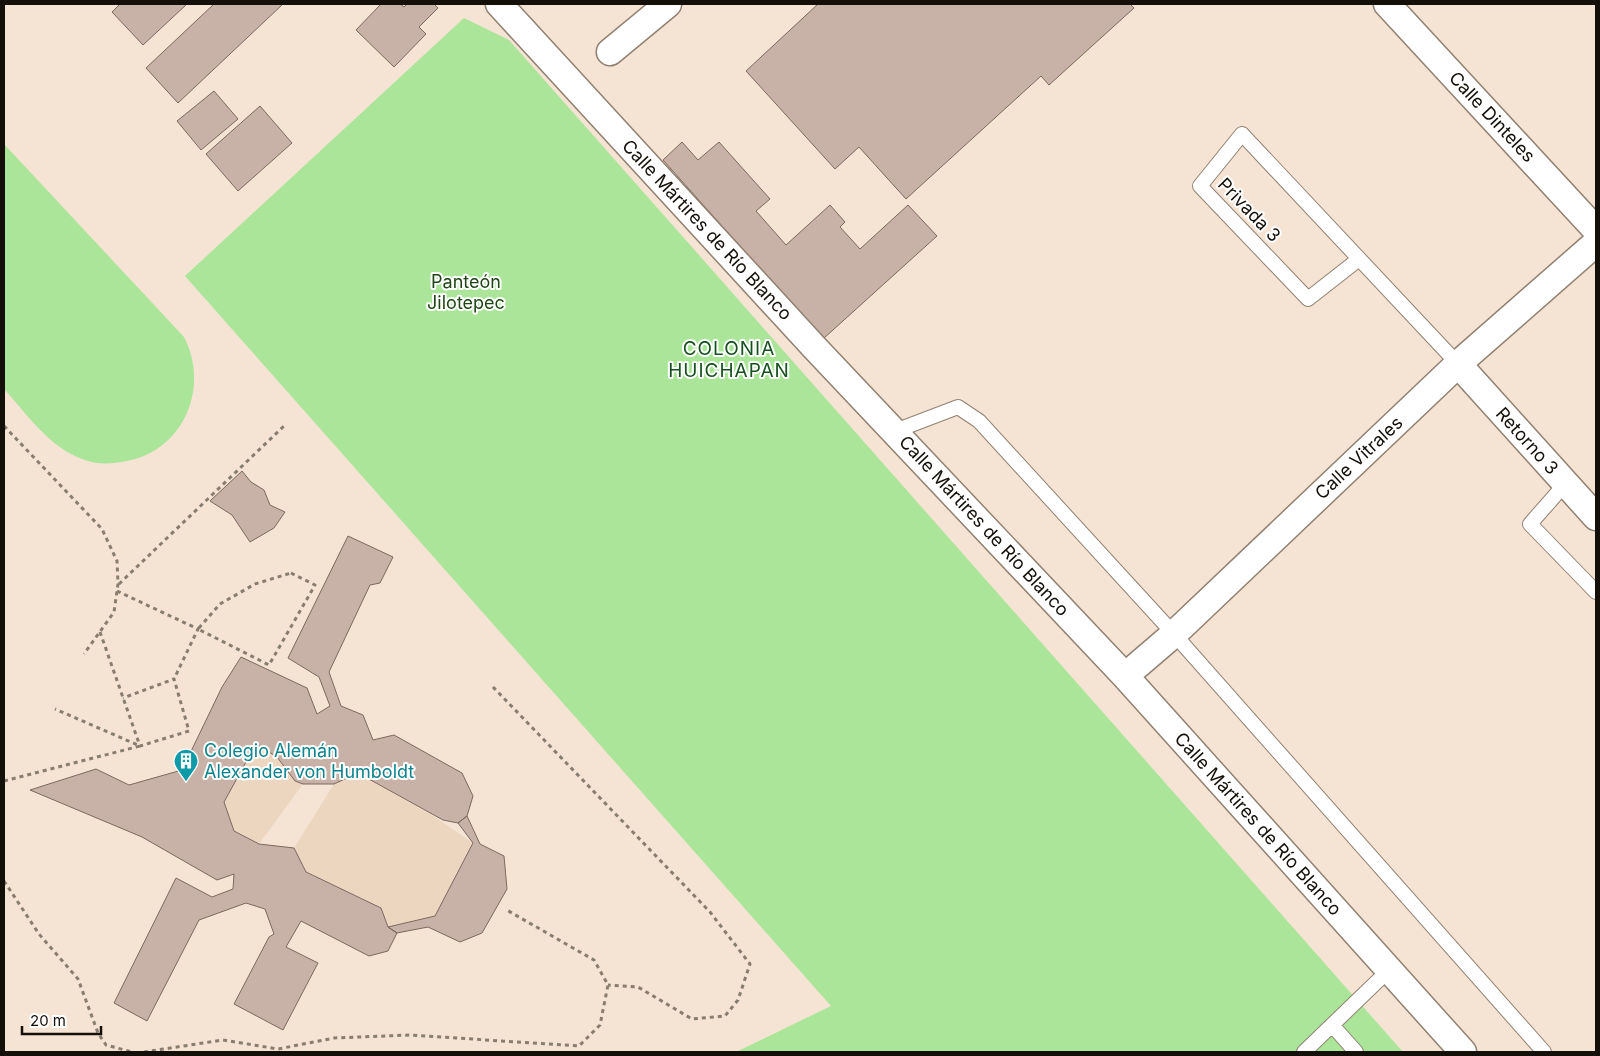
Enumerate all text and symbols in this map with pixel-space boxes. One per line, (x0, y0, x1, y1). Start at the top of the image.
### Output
street label: Calle Dinteles (1445, 67, 1540, 166)
street label: Calle Mártires de Río Blanco (618, 135, 797, 324)
street label: Privada 3 (1214, 173, 1285, 246)
park label: Panteón Jilotepec (427, 271, 505, 313)
district label: COLONIA HUICHAPAN (668, 337, 790, 382)
street label: Retorno 3 (1492, 403, 1563, 479)
street label: Calle Vitrales (1311, 412, 1407, 503)
street label: Calle Mártires de Río Blanco (895, 431, 1074, 620)
street label: Calle Mártires de Río Blanco (1171, 728, 1346, 920)
place label: Colegio Alemán Alexander von Humboldt (204, 740, 414, 782)
building icon: Colegio Alemán Alexander von Humboldt (173, 748, 199, 782)
scale bar (22, 1004, 101, 1036)
text: 20 m (30, 1011, 66, 1030)

